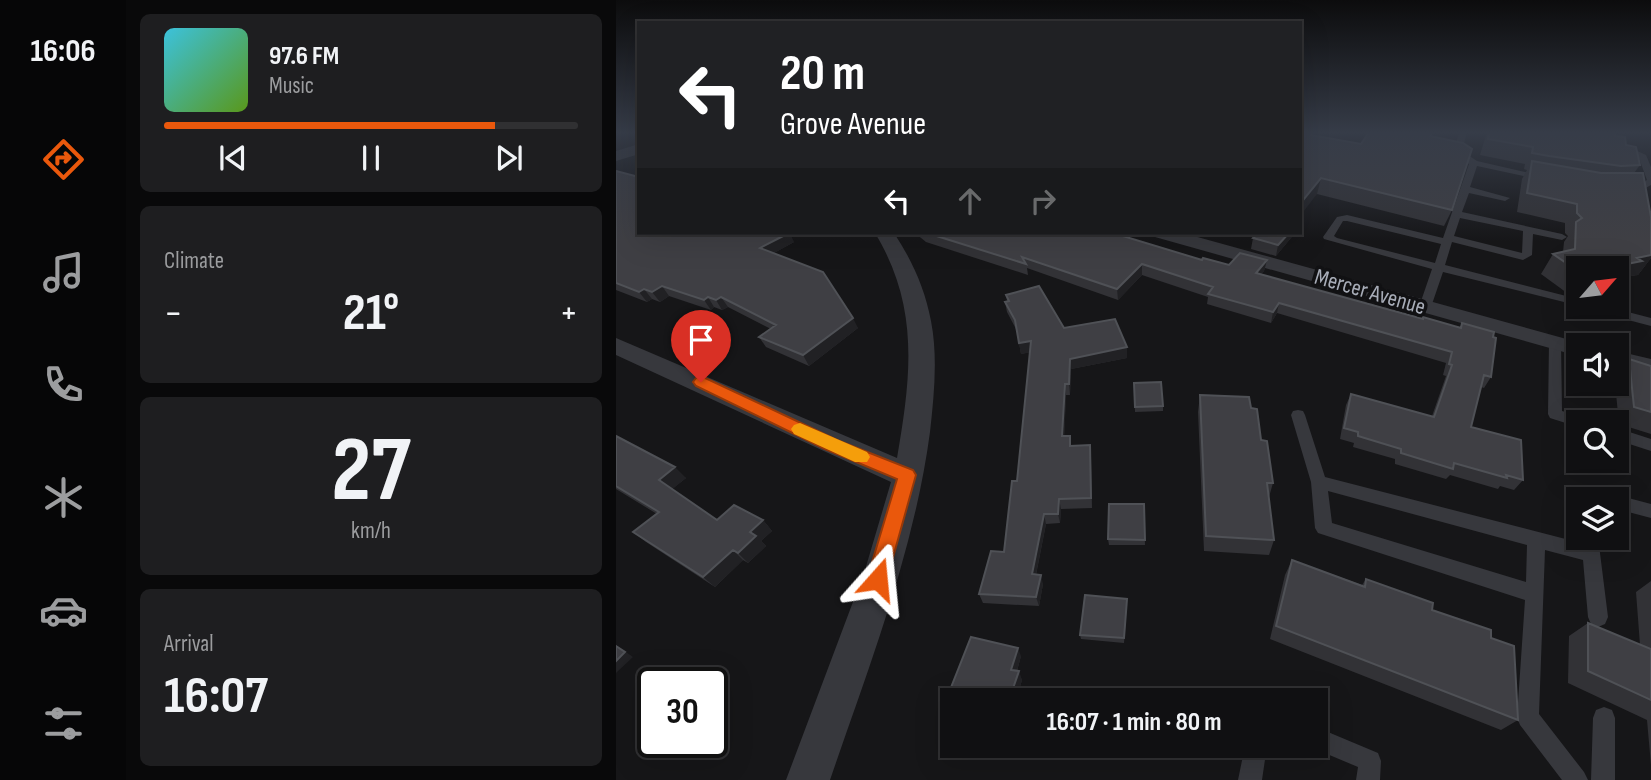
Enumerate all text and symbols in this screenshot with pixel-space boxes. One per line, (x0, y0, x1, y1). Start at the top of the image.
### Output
text: 16:06 (30, 32, 96, 71)
text: 97.6 FM (269, 41, 339, 72)
text: 20 m (780, 45, 865, 104)
icon: left (665, 49, 756, 140)
text: Music (269, 72, 314, 100)
text: Grove Avenue (780, 105, 926, 144)
icon: directions (39, 135, 88, 184)
icon: previous (214, 139, 252, 177)
icon: pause (352, 139, 390, 177)
icon: next (490, 139, 528, 177)
icon: left (878, 182, 916, 220)
icon: ahead (951, 182, 989, 220)
icon: right (1024, 182, 1062, 220)
text: Climate (164, 247, 224, 275)
icon: music (39, 248, 88, 297)
north arrow (1566, 256, 1629, 318)
map controls (1566, 256, 1629, 550)
street label: Mercer Avenue (1311, 263, 1429, 321)
text: 21° (343, 282, 399, 345)
text: − (164, 291, 183, 336)
text: + (559, 291, 578, 336)
pin (671, 310, 731, 382)
icon: arrive (682, 321, 720, 359)
button: sound (1566, 333, 1629, 396)
icon: phone (39, 360, 88, 409)
button: search (1566, 410, 1629, 473)
text: 27 (331, 417, 411, 526)
icon: climate (39, 473, 88, 522)
button: layers (1566, 487, 1629, 550)
text: km/h (351, 517, 391, 545)
position arrow (841, 542, 915, 616)
icon: car (39, 586, 88, 635)
text: Arrival (164, 630, 213, 658)
text: 16:07 (164, 665, 268, 728)
speed limit sign: 30 (637, 667, 728, 758)
icon: filters (39, 699, 88, 748)
text: 16:07 · 1 min · 80 m (1047, 707, 1221, 738)

